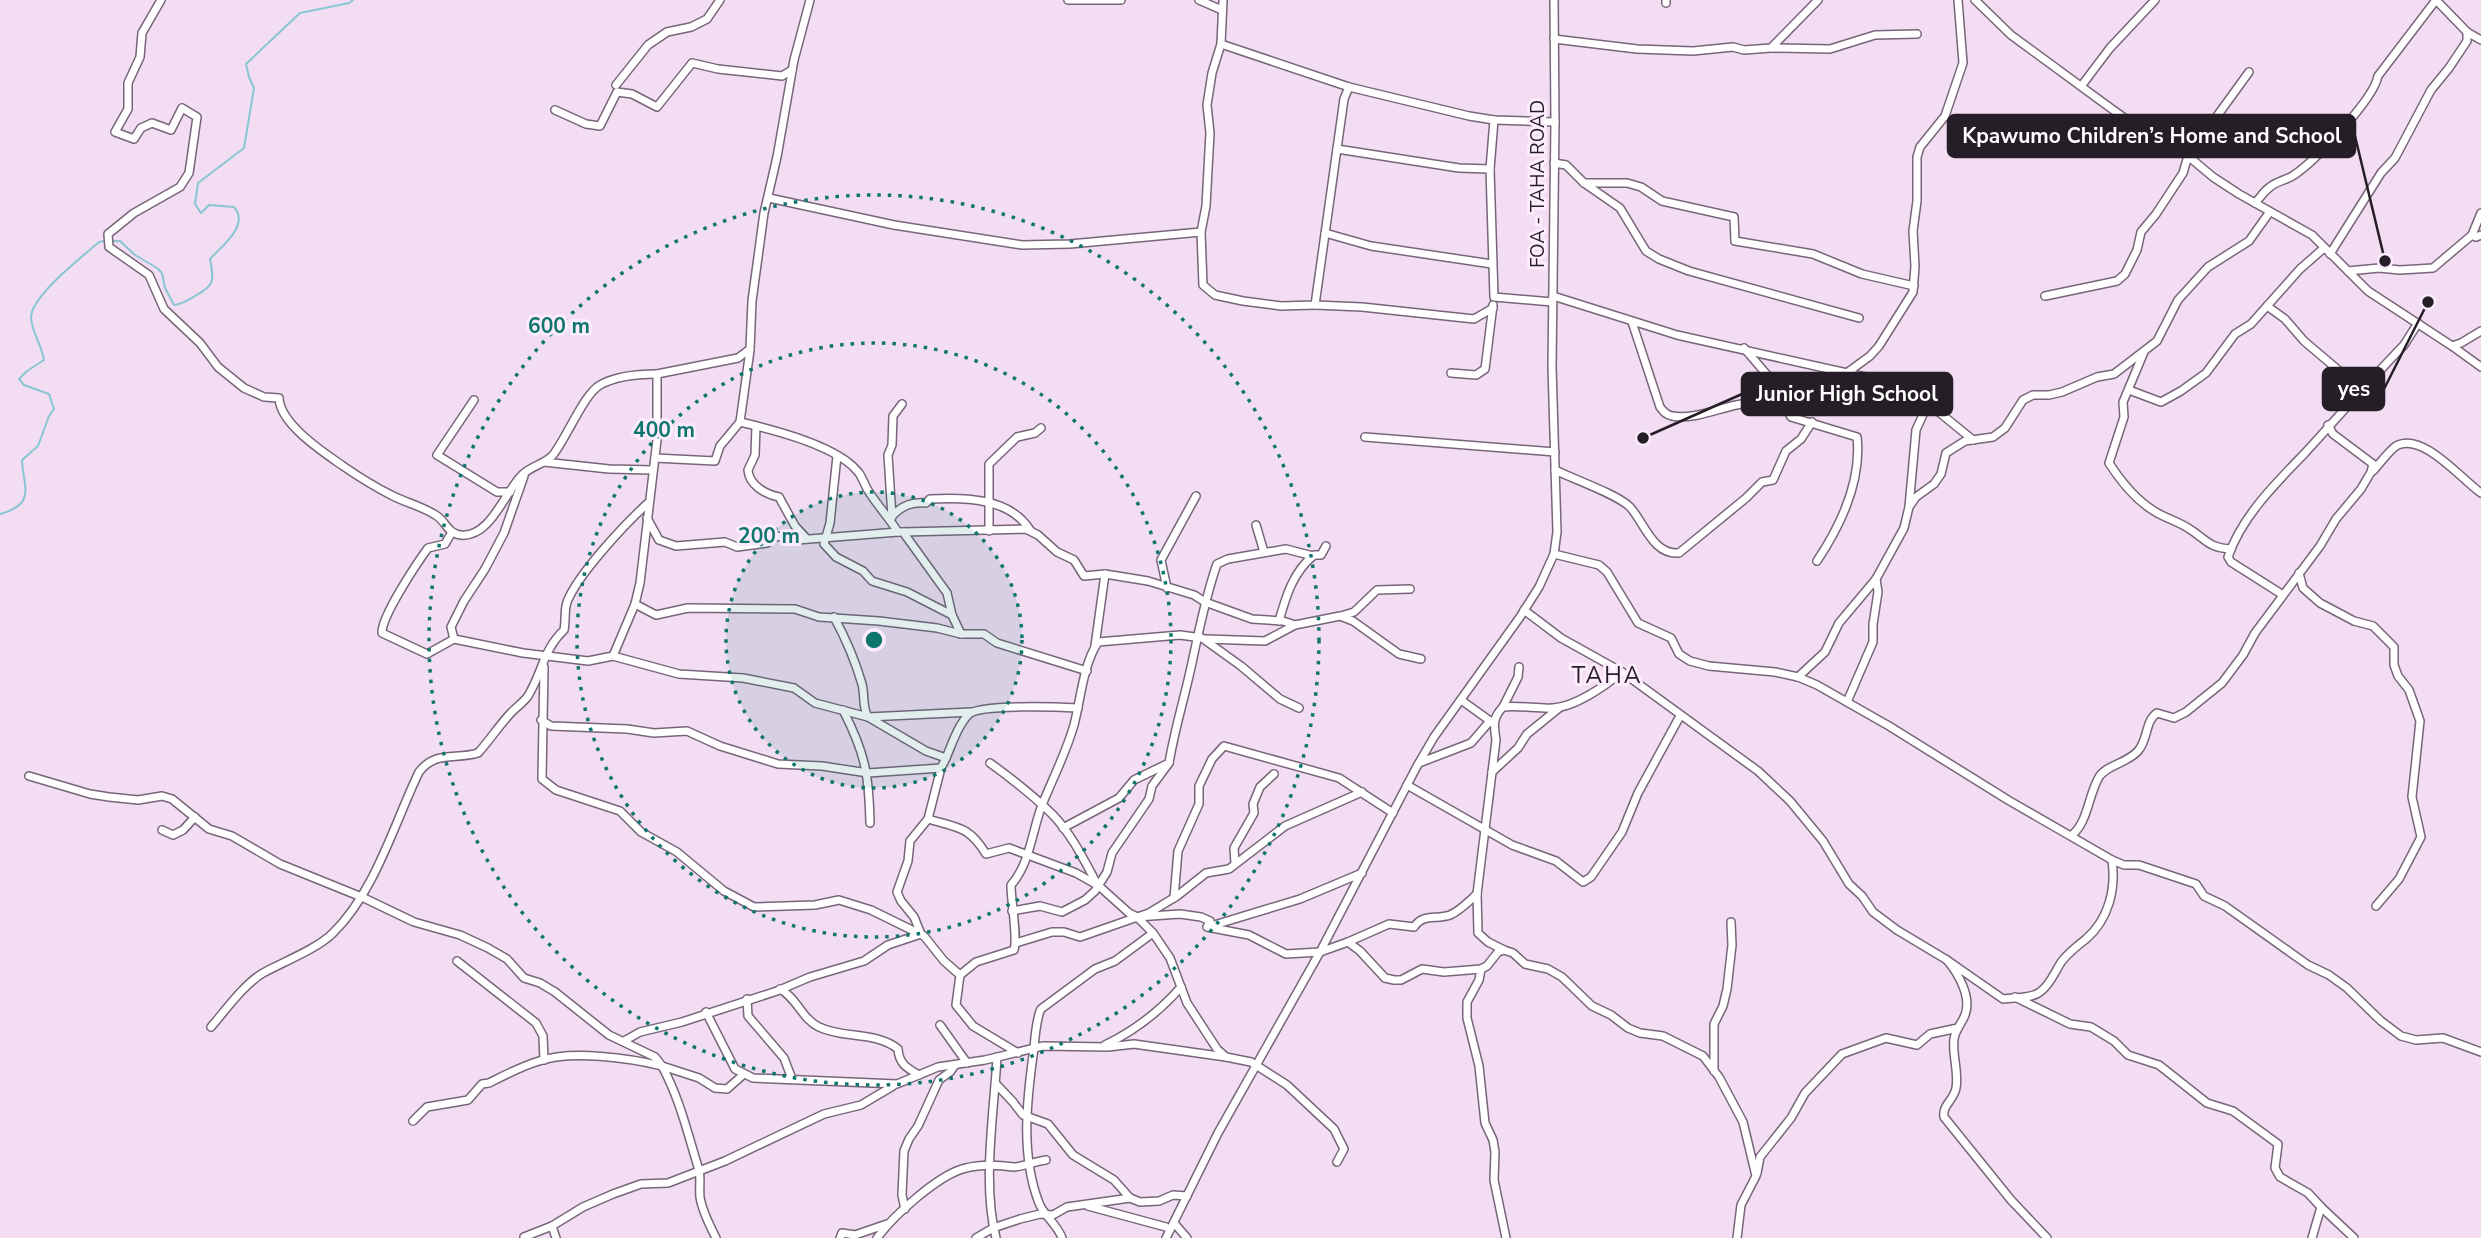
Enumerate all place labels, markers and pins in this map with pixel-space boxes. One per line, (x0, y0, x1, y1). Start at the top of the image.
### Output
callout: Kpawumo Children’s Home and School (1948, 115, 2355, 157)
callout: yes (2323, 368, 2384, 410)
callout: Junior High School (1742, 373, 1952, 415)
centre of rings (862, 628, 886, 652)

